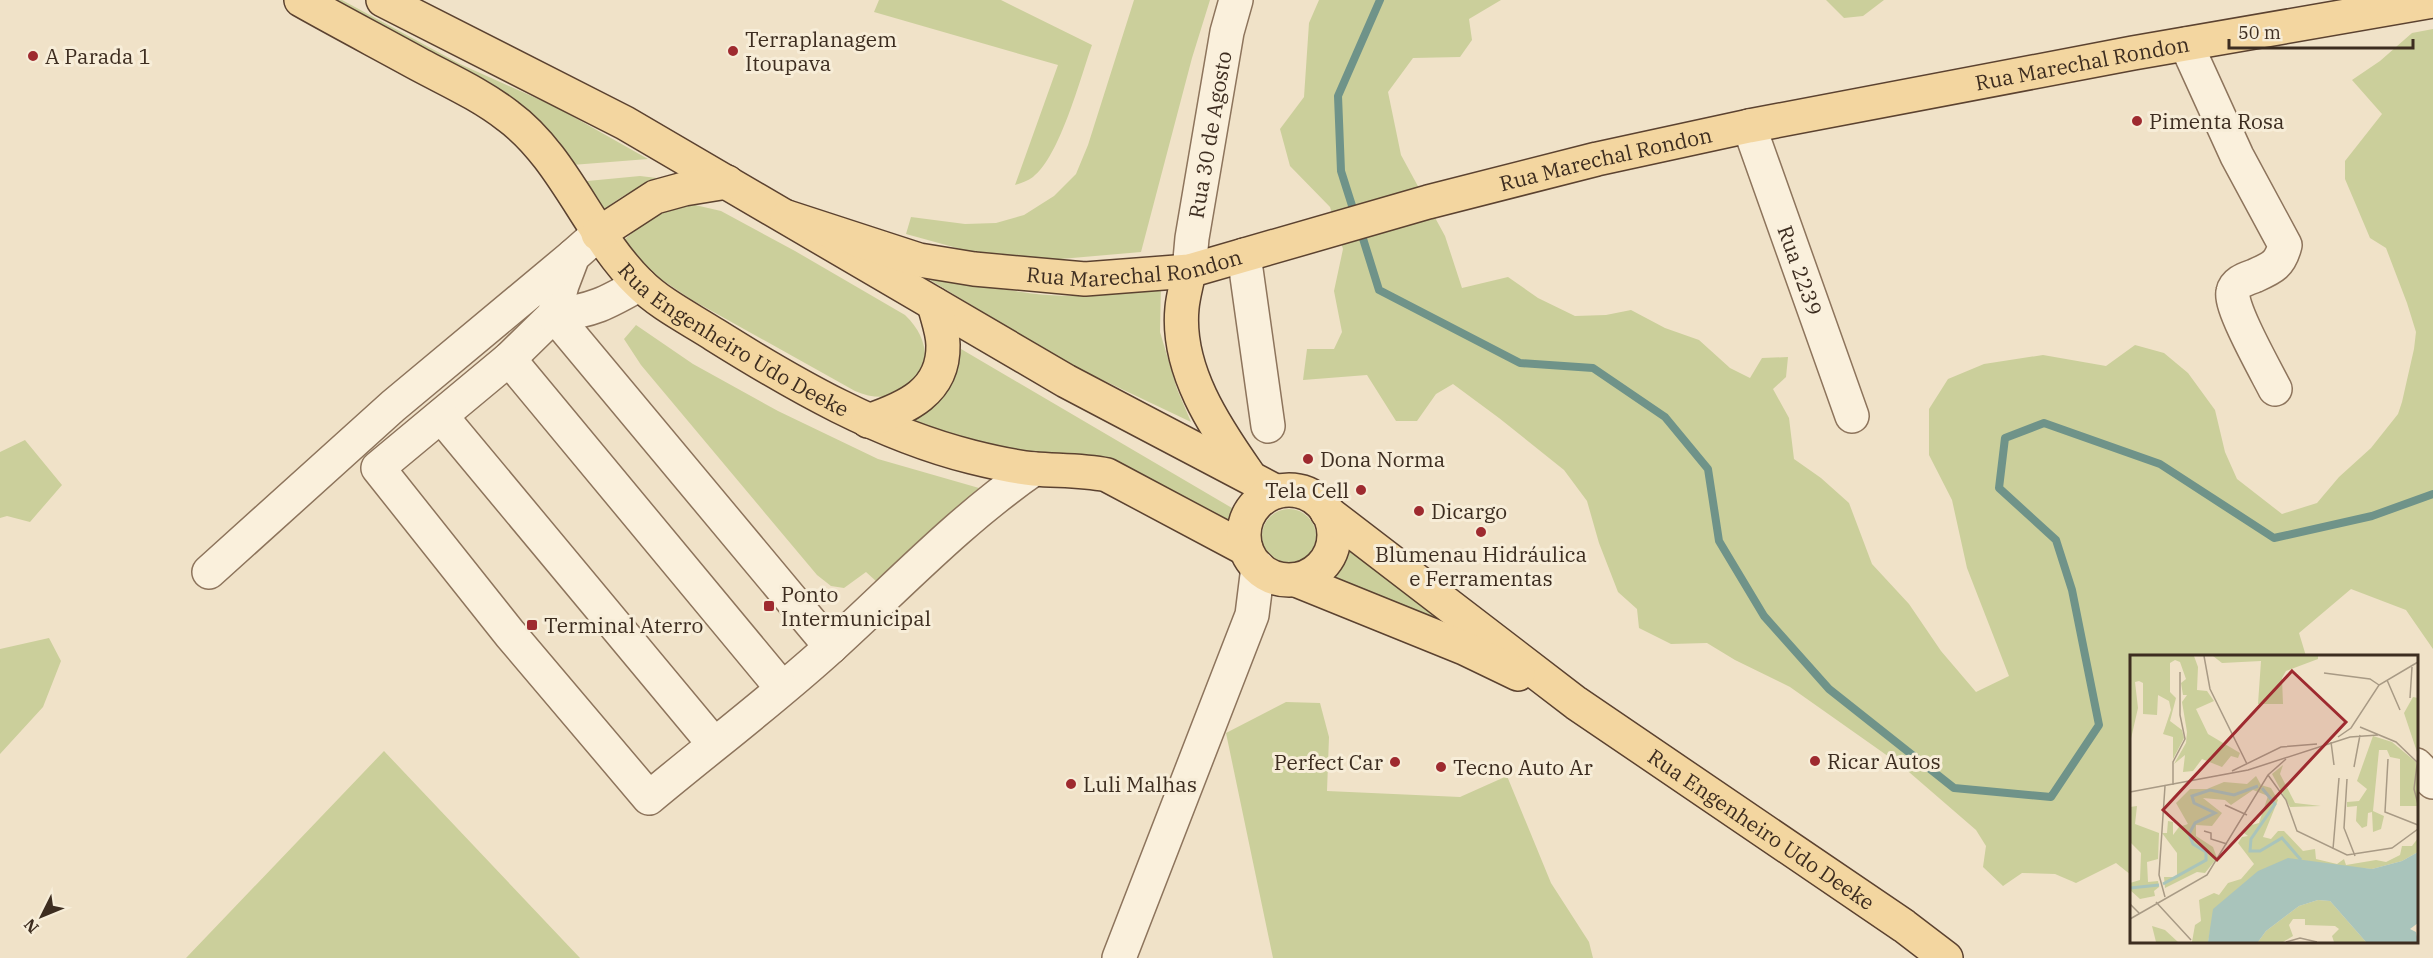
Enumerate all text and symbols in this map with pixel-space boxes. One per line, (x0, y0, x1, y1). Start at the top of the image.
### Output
scale bar (2229, 12, 2414, 50)
text: 50 m (2238, 21, 2281, 44)
place label: Terraplanagem Itoupava (745, 25, 897, 77)
street label: Rua Marechal Rondon (1973, 29, 2191, 97)
place label: A Parada 1 (45, 42, 151, 70)
marker: Terraplanagem Itoupava (726, 44, 740, 58)
marker: A Parada 1 (26, 49, 40, 63)
street label: Rua 30 de Agosto (1182, 49, 1238, 220)
place label: Pimenta Rosa (2149, 107, 2285, 135)
marker: Pimenta Rosa (2130, 114, 2144, 128)
street label: Rua Marechal Rondon (1496, 120, 1715, 197)
street label: Rua 2239 (1771, 221, 1829, 319)
street label: Rua Marechal Rondon (1025, 242, 1245, 293)
street label: Rua Engenheiro Udo Deeke (612, 256, 854, 423)
place label: Dona Norma (1320, 445, 1445, 473)
marker: Dona Norma (1301, 452, 1315, 466)
place label: Tela Cell (1265, 476, 1349, 504)
marker: Tela Cell (1354, 483, 1368, 497)
place label: Dicargo (1431, 497, 1507, 525)
marker: Dicargo (1412, 504, 1426, 518)
marker: Blumenau Hidráulica e Ferramentas (1474, 525, 1488, 539)
place label: Blumenau Hidráulica e Ferramentas (1375, 540, 1587, 592)
place label: Ponto Intermunicipal (781, 580, 931, 632)
marker: Ponto Intermunicipal (762, 599, 776, 613)
place label: Terminal Aterro (544, 611, 703, 639)
marker: Terminal Aterro (525, 618, 539, 632)
inset map (2130, 655, 2418, 943)
street label: Rua Engenheiro Udo Deeke (1643, 742, 1880, 916)
place label: Ricar Autos (1827, 747, 1941, 775)
place label: Perfect Car (1274, 748, 1384, 776)
place label: Tecno Auto Ar (1453, 753, 1593, 781)
marker: Ricar Autos (1808, 754, 1822, 768)
marker: Perfect Car (1388, 755, 1402, 769)
marker: Tecno Auto Ar (1434, 760, 1448, 774)
place label: Luli Malhas (1083, 770, 1197, 798)
marker: Luli Malhas (1064, 777, 1078, 791)
north arrow (12, 886, 72, 946)
text: N (19, 915, 43, 938)

